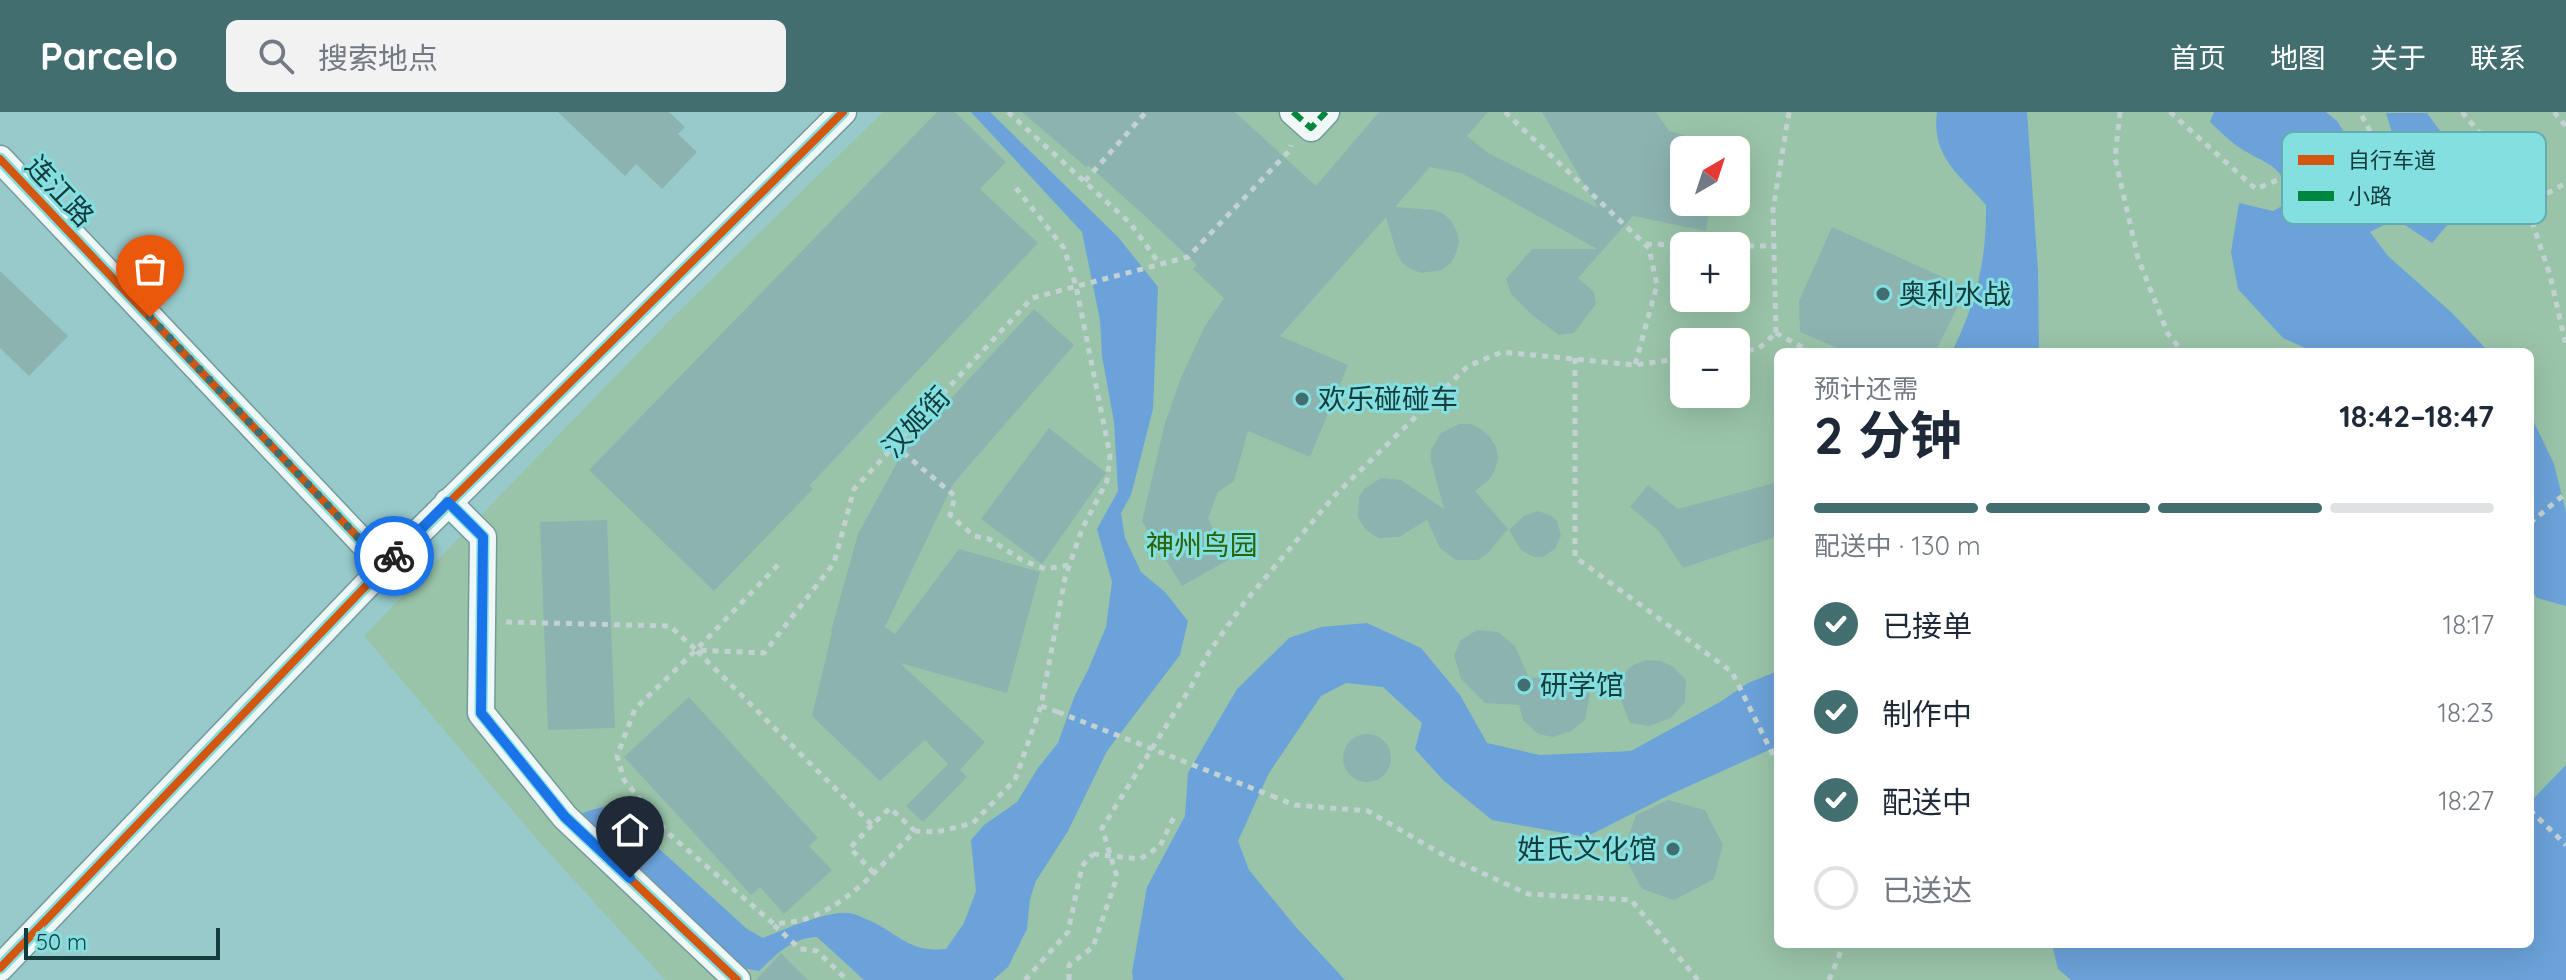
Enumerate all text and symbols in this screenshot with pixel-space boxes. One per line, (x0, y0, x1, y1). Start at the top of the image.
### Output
search box (226, 20, 786, 92)
text: Parcelo (40, 32, 178, 80)
icon: search (254, 34, 298, 78)
text: 搜索地点 (318, 39, 438, 77)
text: 首页 (2170, 40, 2226, 75)
text: 地图 (2270, 40, 2326, 75)
text: 关于 (2370, 40, 2426, 75)
text: 联系 (2470, 40, 2526, 75)
legend (2282, 132, 2546, 224)
north arrow (1670, 136, 1750, 216)
map controls (1670, 136, 1750, 408)
text: 自行车道 (2348, 146, 2436, 174)
street label: 连江路 (19, 148, 102, 233)
text: 小路 (2348, 182, 2392, 210)
button: + (1670, 232, 1750, 312)
pin (116, 235, 184, 317)
icon: bag (128, 247, 172, 291)
place label: 奥利水战 (1899, 276, 2011, 311)
marker: 奥利水战 (1874, 285, 1892, 303)
button: − (1670, 328, 1750, 408)
text: 预计还需 (1814, 372, 1918, 405)
street label: 汉姬街 (874, 379, 957, 464)
place label: 欢乐碰碰车 (1318, 381, 1458, 416)
marker: 欢乐碰碰车 (1293, 390, 1311, 408)
text: 18:42–18:47 (2339, 397, 2494, 435)
text: 2 分钟 (1814, 402, 1962, 467)
courier (354, 516, 434, 596)
park label: 神州鸟园 (1146, 527, 1258, 562)
text: 配送中 · 130 m (1814, 529, 1981, 562)
icon: bike (372, 534, 416, 578)
icon: check (1814, 602, 1858, 646)
text: 已接单 (1882, 607, 1972, 645)
text: 18:17 (2443, 608, 2494, 641)
place label: 研学馆 (1540, 667, 1624, 702)
marker: 研学馆 (1515, 676, 1533, 694)
icon: check (1814, 690, 1858, 734)
text: 制作中 (1882, 695, 1972, 733)
text: 18:23 (2437, 696, 2494, 729)
icon: check (1814, 778, 1858, 822)
text: 配送中 (1882, 783, 1972, 821)
text: 18:27 (2438, 784, 2494, 817)
pin (596, 796, 664, 878)
icon: home (608, 808, 652, 852)
place label: 姓氏文化馆 (1517, 831, 1657, 866)
marker: 姓氏文化馆 (1664, 840, 1682, 858)
text: 已送达 (1882, 871, 1972, 909)
scale bar (24, 924, 220, 960)
text: 50 m (36, 928, 87, 956)

